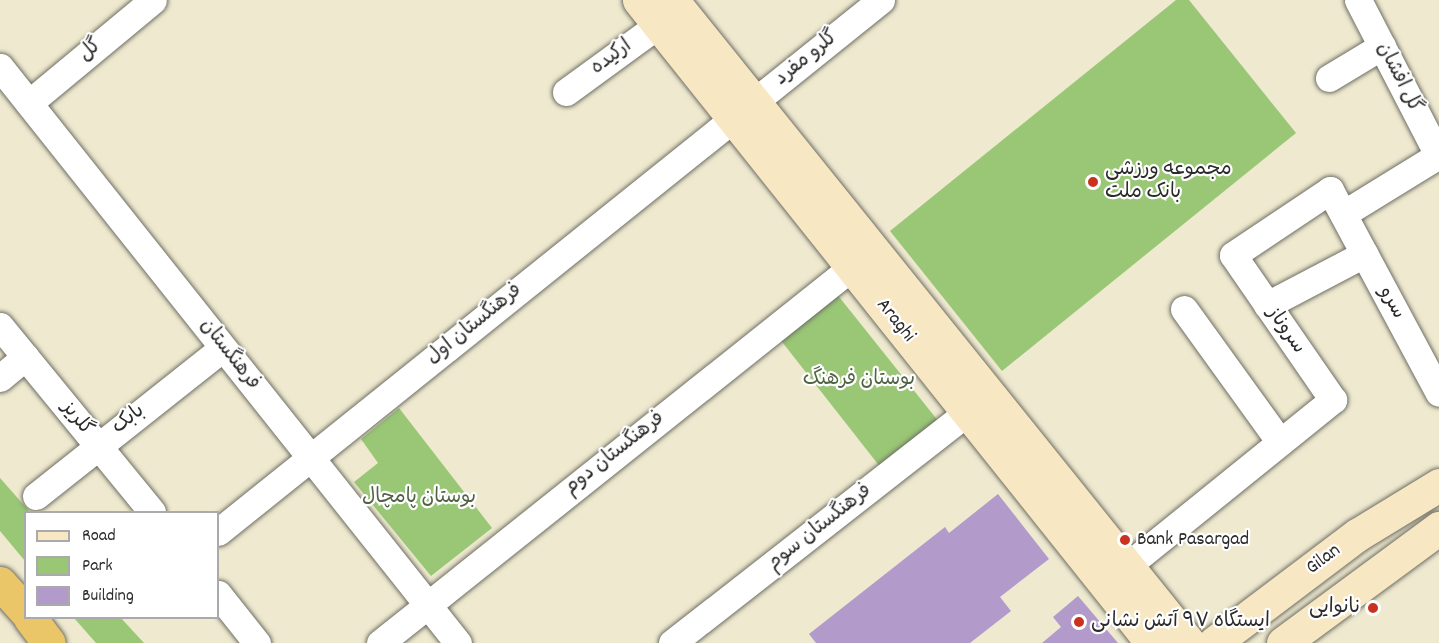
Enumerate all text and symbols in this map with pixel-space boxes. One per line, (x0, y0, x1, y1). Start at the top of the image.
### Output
street label: گلرو مفرد (771, 26, 843, 92)
street label: گل (74, 34, 108, 68)
street label: ارکیده (587, 35, 637, 81)
street label: گل افشان (1370, 39, 1426, 117)
place label: مجموعه ورزشی بانک ملت (1105, 158, 1232, 205)
marker: مجموعه ورزشی بانک ملت (1086, 175, 1100, 189)
street label: فرهنگستان اول (422, 279, 528, 371)
street label: سرو (1373, 283, 1409, 323)
street label: Araghi (870, 294, 920, 348)
street label: سروناز (1260, 303, 1310, 359)
street label: فرهنگستان (194, 315, 264, 395)
park label: بوستان فرهنگ (803, 368, 915, 392)
street label: گلریز (55, 397, 97, 441)
street label: بابک (108, 400, 150, 440)
street label: فرهنگستان دوم (560, 407, 670, 501)
street label: فرهنگستان سوم (763, 480, 877, 576)
park label: بوستان پامچال (362, 486, 476, 510)
legend (24, 511, 219, 619)
text: Road (82, 524, 116, 549)
place label: Bank Pasargad (1137, 528, 1249, 552)
marker: Bank Pasargad (1118, 533, 1132, 547)
street label: Gilan (1302, 539, 1346, 581)
text: Park (82, 554, 113, 579)
text: Building (82, 584, 134, 609)
place label: نانوایی (1309, 596, 1361, 620)
marker: نانوایی (1366, 601, 1380, 615)
place label: ایستگاه ۹۷ آتش نشانی (1091, 610, 1270, 634)
marker: ایستگاه ۹۷ آتش نشانی (1072, 615, 1086, 629)

